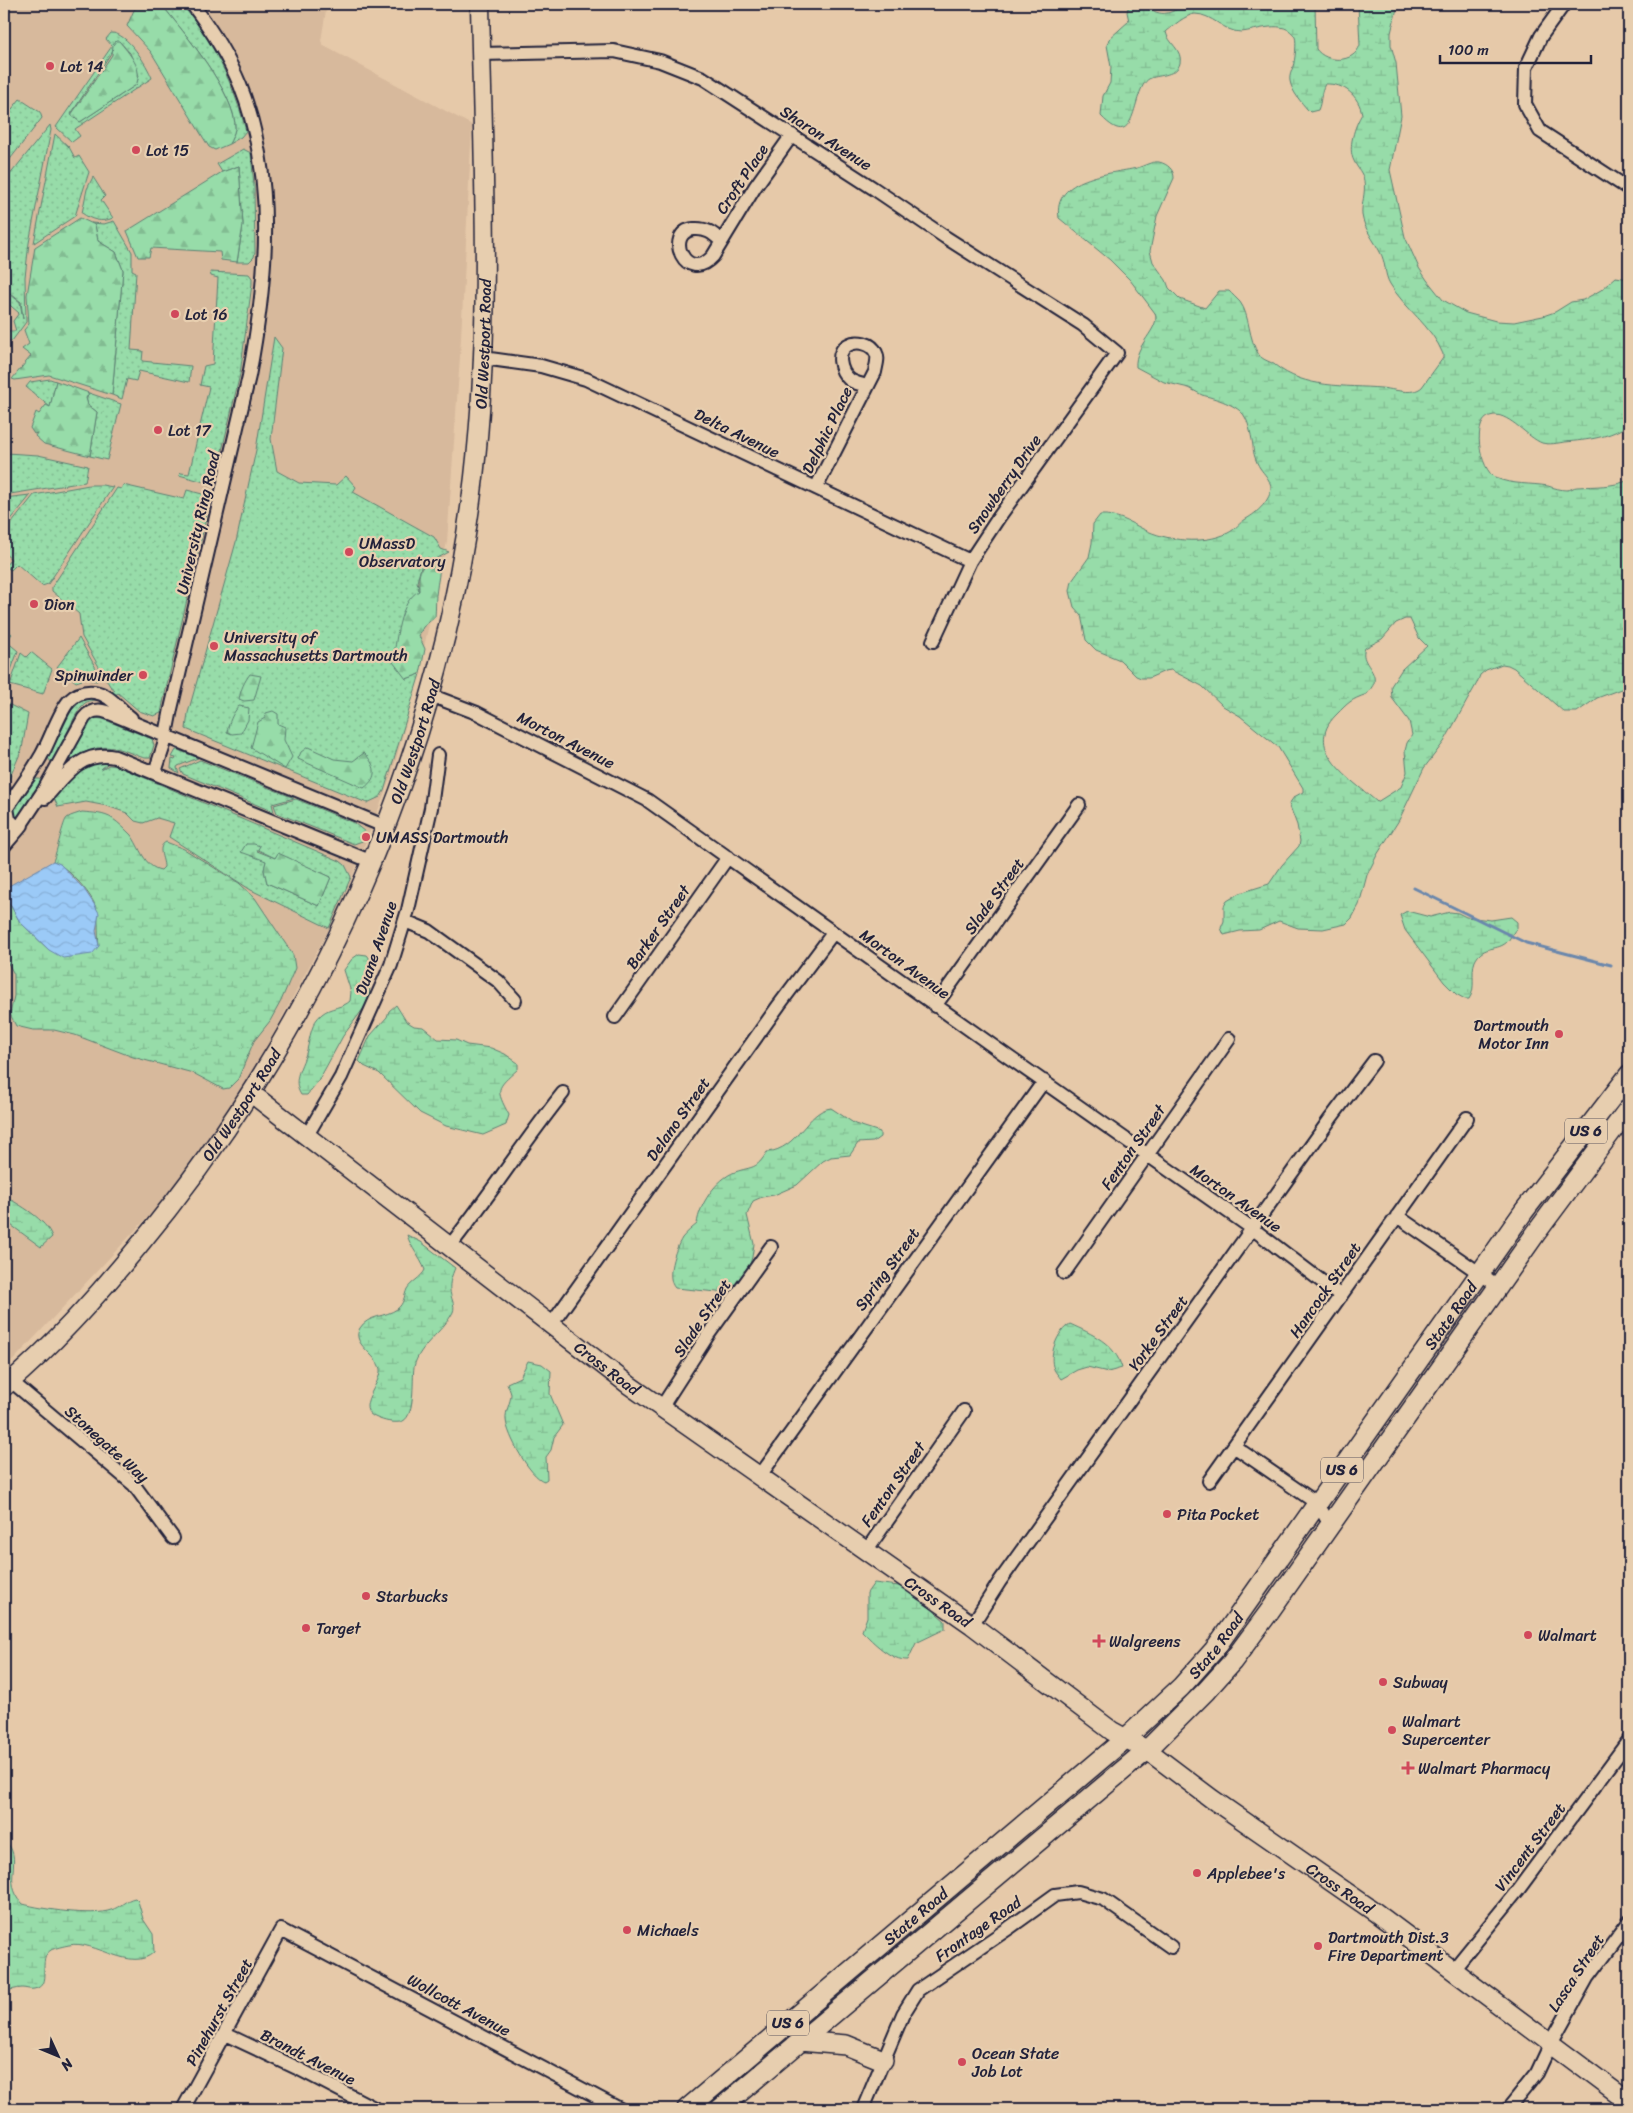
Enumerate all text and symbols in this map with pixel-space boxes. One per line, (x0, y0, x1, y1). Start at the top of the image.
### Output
scale bar (1440, 32, 1592, 64)
text: 100 m (1448, 37, 1489, 63)
place label: Lot 14 (60, 52, 104, 81)
marker: Lot 14 (44, 60, 56, 72)
street label: Sharon Avenue (774, 97, 878, 179)
place label: Lot 15 (146, 136, 190, 165)
street label: Croft Place (708, 137, 777, 220)
marker: Lot 15 (130, 144, 142, 156)
street label: Old Westport Road (466, 277, 499, 410)
place label: Lot 16 (185, 300, 228, 329)
marker: Lot 16 (169, 308, 181, 320)
street label: Delphic Place (793, 381, 861, 479)
street label: Delta Avenue (689, 400, 785, 466)
place label: Lot 17 (168, 416, 212, 445)
marker: Lot 17 (152, 424, 164, 436)
street label: Snowberry Drive (959, 428, 1049, 540)
street label: University Ring Road (167, 447, 229, 598)
place label: UMassD Observatory (359, 529, 446, 576)
marker: UMassD Observatory (343, 546, 355, 558)
place label: Dion (44, 590, 75, 619)
marker: Dion (28, 598, 40, 610)
place label: University of Massachusetts Dartmouth (224, 623, 408, 670)
marker: University of Massachusetts Dartmouth (208, 640, 220, 652)
place label: Spinwinder (55, 661, 134, 690)
marker: Spinwinder (137, 669, 149, 681)
street label: Old Westport Road (381, 674, 449, 808)
street label: Morton Avenue (512, 703, 620, 777)
place label: UMASS Dartmouth (376, 823, 508, 852)
marker: UMASS Dartmouth (360, 831, 372, 843)
street label: Slade Street (956, 851, 1032, 941)
street label: Barker Street (618, 878, 698, 976)
street label: Duane Avenue (346, 897, 406, 999)
street label: Morton Avenue (853, 921, 957, 1007)
place label: Dartmouth Motor Inn (1473, 1011, 1549, 1058)
marker: Dartmouth Motor Inn (1553, 1028, 1565, 1040)
street label: Old Westport Road (194, 1041, 290, 1167)
street label: Delano Street (638, 1071, 718, 1167)
street label: Fenton Street (1093, 1097, 1174, 1196)
road number: US 6 (1565, 1118, 1607, 1144)
street label: Morton Avenue (1184, 1155, 1288, 1241)
street label: Spring Street (847, 1221, 927, 1317)
street label: Hancock Street (1281, 1236, 1369, 1344)
street label: Slade Street (665, 1273, 739, 1363)
street label: State Road (1416, 1274, 1486, 1356)
street label: Yorke Street (1120, 1289, 1196, 1377)
street label: Cross Road (568, 1333, 648, 1404)
street label: Stonegate Way (58, 1398, 157, 1491)
street label: Fenton Street (853, 1434, 934, 1533)
road number: US 6 (1321, 1458, 1363, 1482)
place label: Pita Pocket (1177, 1500, 1259, 1529)
marker: Pita Pocket (1161, 1508, 1173, 1520)
street label: Cross Road (898, 1567, 979, 1636)
place label: Starbucks (376, 1582, 448, 1611)
marker: Starbucks (360, 1590, 372, 1602)
street label: State Road (1180, 1604, 1252, 1686)
place label: Target (316, 1614, 361, 1643)
place label: Walmart (1538, 1621, 1597, 1650)
marker: Target (300, 1622, 312, 1634)
place label: Walgreens (1109, 1627, 1181, 1656)
marker: Walmart (1522, 1629, 1534, 1641)
marker: Walgreens (1093, 1635, 1105, 1647)
place label: Subway (1393, 1668, 1448, 1697)
marker: Subway (1377, 1676, 1389, 1688)
place label: Walmart Supercenter (1402, 1707, 1491, 1754)
marker: Walmart Supercenter (1386, 1724, 1398, 1736)
place label: Walmart Pharmacy (1418, 1754, 1551, 1783)
marker: Walmart Pharmacy (1402, 1762, 1414, 1774)
street label: Vincent Street (1487, 1796, 1573, 1898)
street label: Cross Road (1300, 1854, 1381, 1923)
place label: Applebee's (1206, 1859, 1286, 1888)
marker: Applebee's (1191, 1867, 1203, 1879)
street label: State Road (876, 1879, 956, 1953)
street label: Frontage Road (928, 1887, 1029, 1970)
place label: Michaels (637, 1916, 699, 1945)
place label: Dartmouth Dist.3 Fire Department (1328, 1923, 1449, 1970)
marker: Michaels (621, 1924, 633, 1936)
street label: Lasca Street (1540, 1928, 1612, 2018)
marker: Dartmouth Dist.3 Fire Department (1312, 1940, 1324, 1952)
street label: Pinehurst Street (177, 1953, 261, 2071)
street label: Wollcott Avenue (402, 1965, 516, 2045)
road number: US 6 (767, 2010, 809, 2036)
street label: Brandt Avenue (255, 2020, 361, 2094)
north arrow (32, 2030, 82, 2080)
place label: Ocean State Job Lot (971, 2039, 1059, 2086)
text: N (54, 2052, 80, 2077)
marker: Ocean State Job Lot (956, 2056, 968, 2068)

